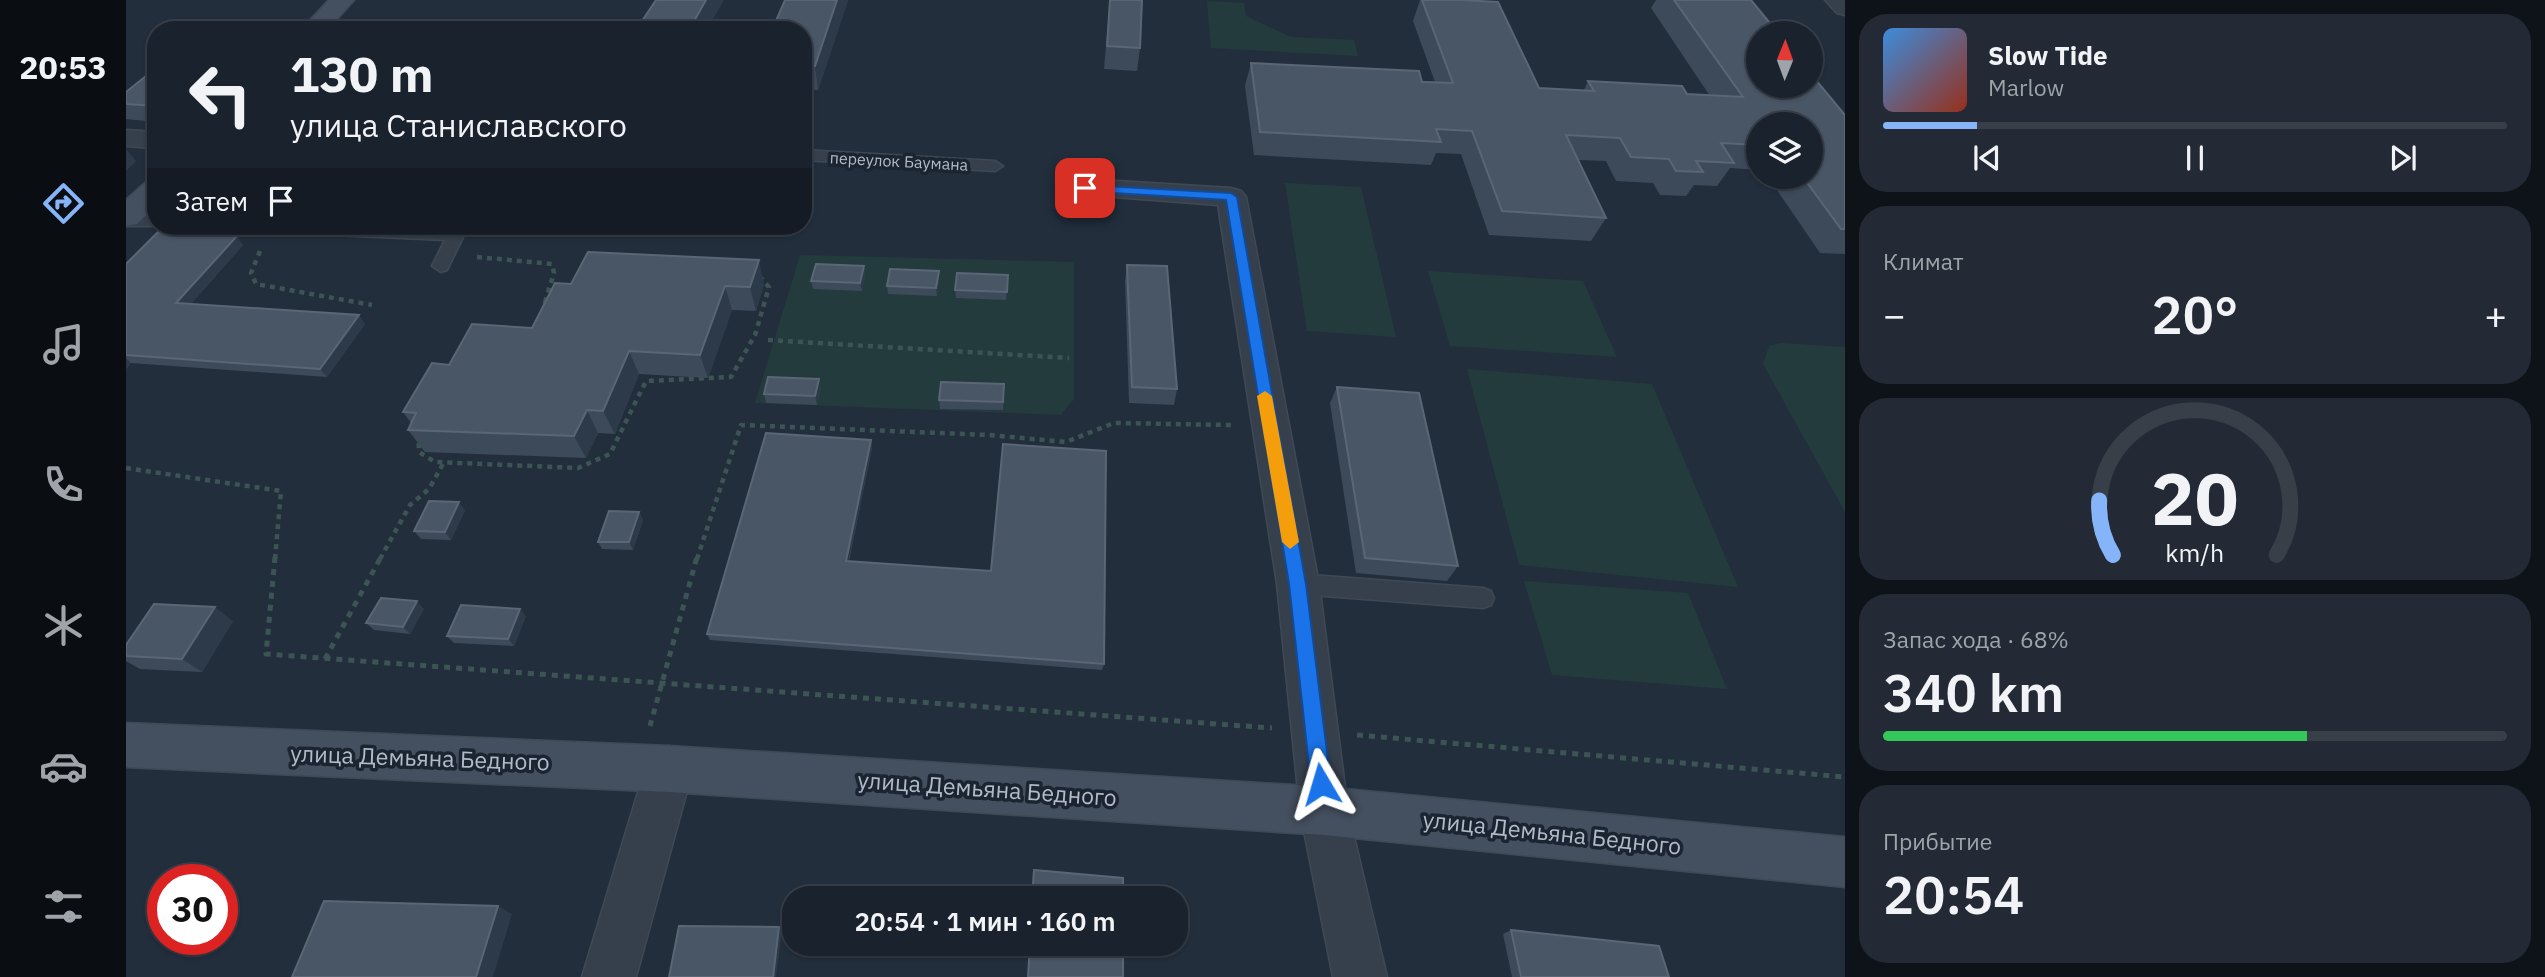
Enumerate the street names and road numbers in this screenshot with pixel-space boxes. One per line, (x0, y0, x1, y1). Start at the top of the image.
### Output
street label: переулок Баумана (829, 147, 969, 175)
street label: улица Демьяна Бедного (290, 737, 550, 777)
street label: улица Демьяна Бедного (856, 764, 1118, 812)
street label: улица Демьяна Бедного (1421, 804, 1683, 860)

